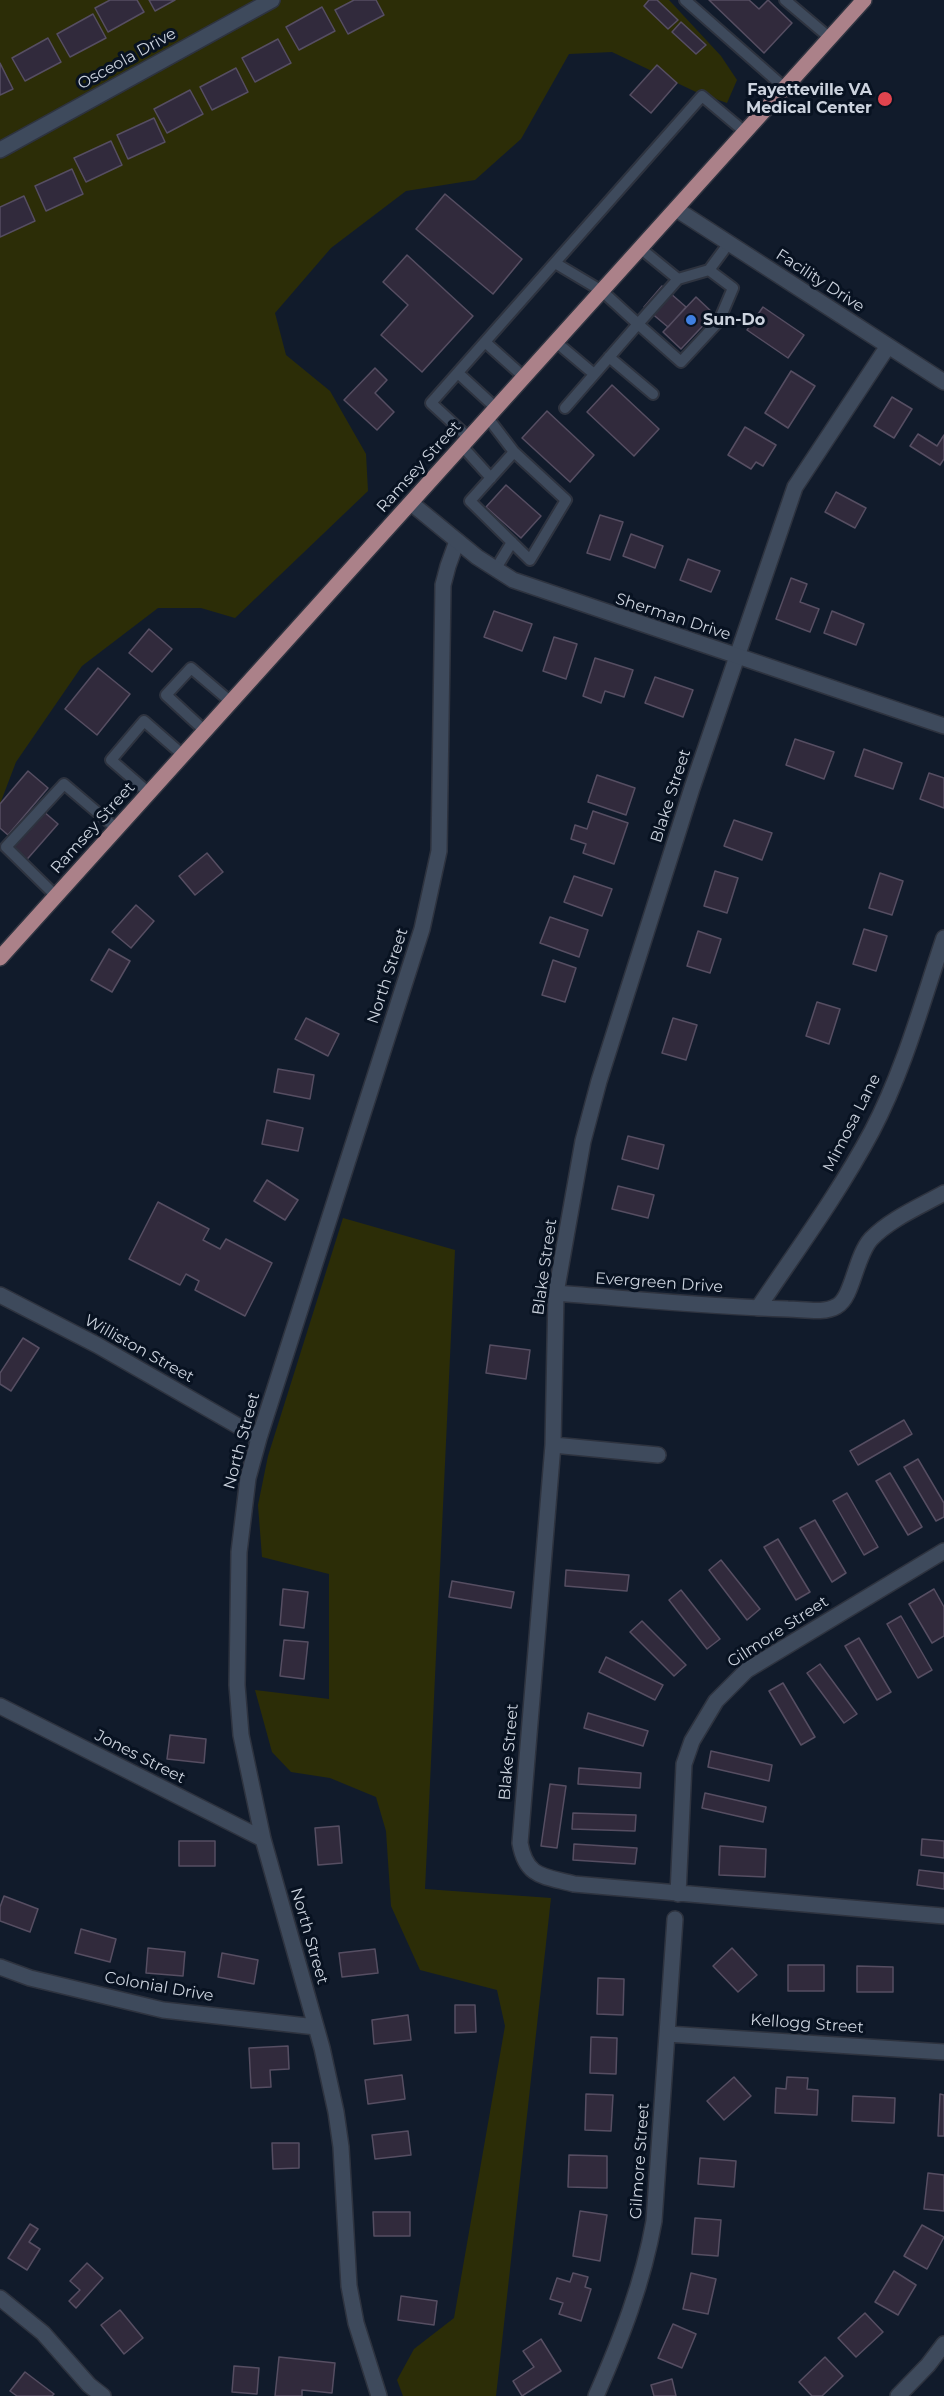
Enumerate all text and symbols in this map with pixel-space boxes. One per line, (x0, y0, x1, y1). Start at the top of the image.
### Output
street label: Osceola Drive (74, 24, 180, 94)
place label: Fayetteville VA Medical Center (746, 80, 872, 118)
marker: Fayetteville VA Medical Center (876, 90, 894, 108)
street label: Facility Drive (772, 245, 868, 317)
place label: Sun-Do (703, 310, 765, 330)
marker: Sun-Do (684, 313, 698, 327)
street label: Ramsey Street (373, 417, 465, 517)
street label: Sherman Drive (613, 589, 733, 645)
street label: Blake Street (647, 747, 695, 845)
street label: Ramsey Street (47, 778, 139, 878)
street label: North Street (363, 926, 413, 1026)
street label: Mimosa Lane (819, 1071, 885, 1175)
street label: Blake Street (529, 1218, 561, 1316)
street label: Evergreen Drive (594, 1269, 724, 1297)
street label: Williston Street (81, 1311, 197, 1387)
street label: North Street (220, 1390, 264, 1492)
street label: Gilmore Street (724, 1592, 832, 1672)
street label: Blake Street (495, 1703, 523, 1801)
street label: Jones Street (92, 1726, 188, 1788)
street label: North Street (286, 1885, 332, 1987)
street label: Colonial Drive (103, 1968, 215, 2006)
street label: Kellogg Street (750, 2010, 864, 2038)
street label: Gilmore Street (626, 2102, 654, 2220)

